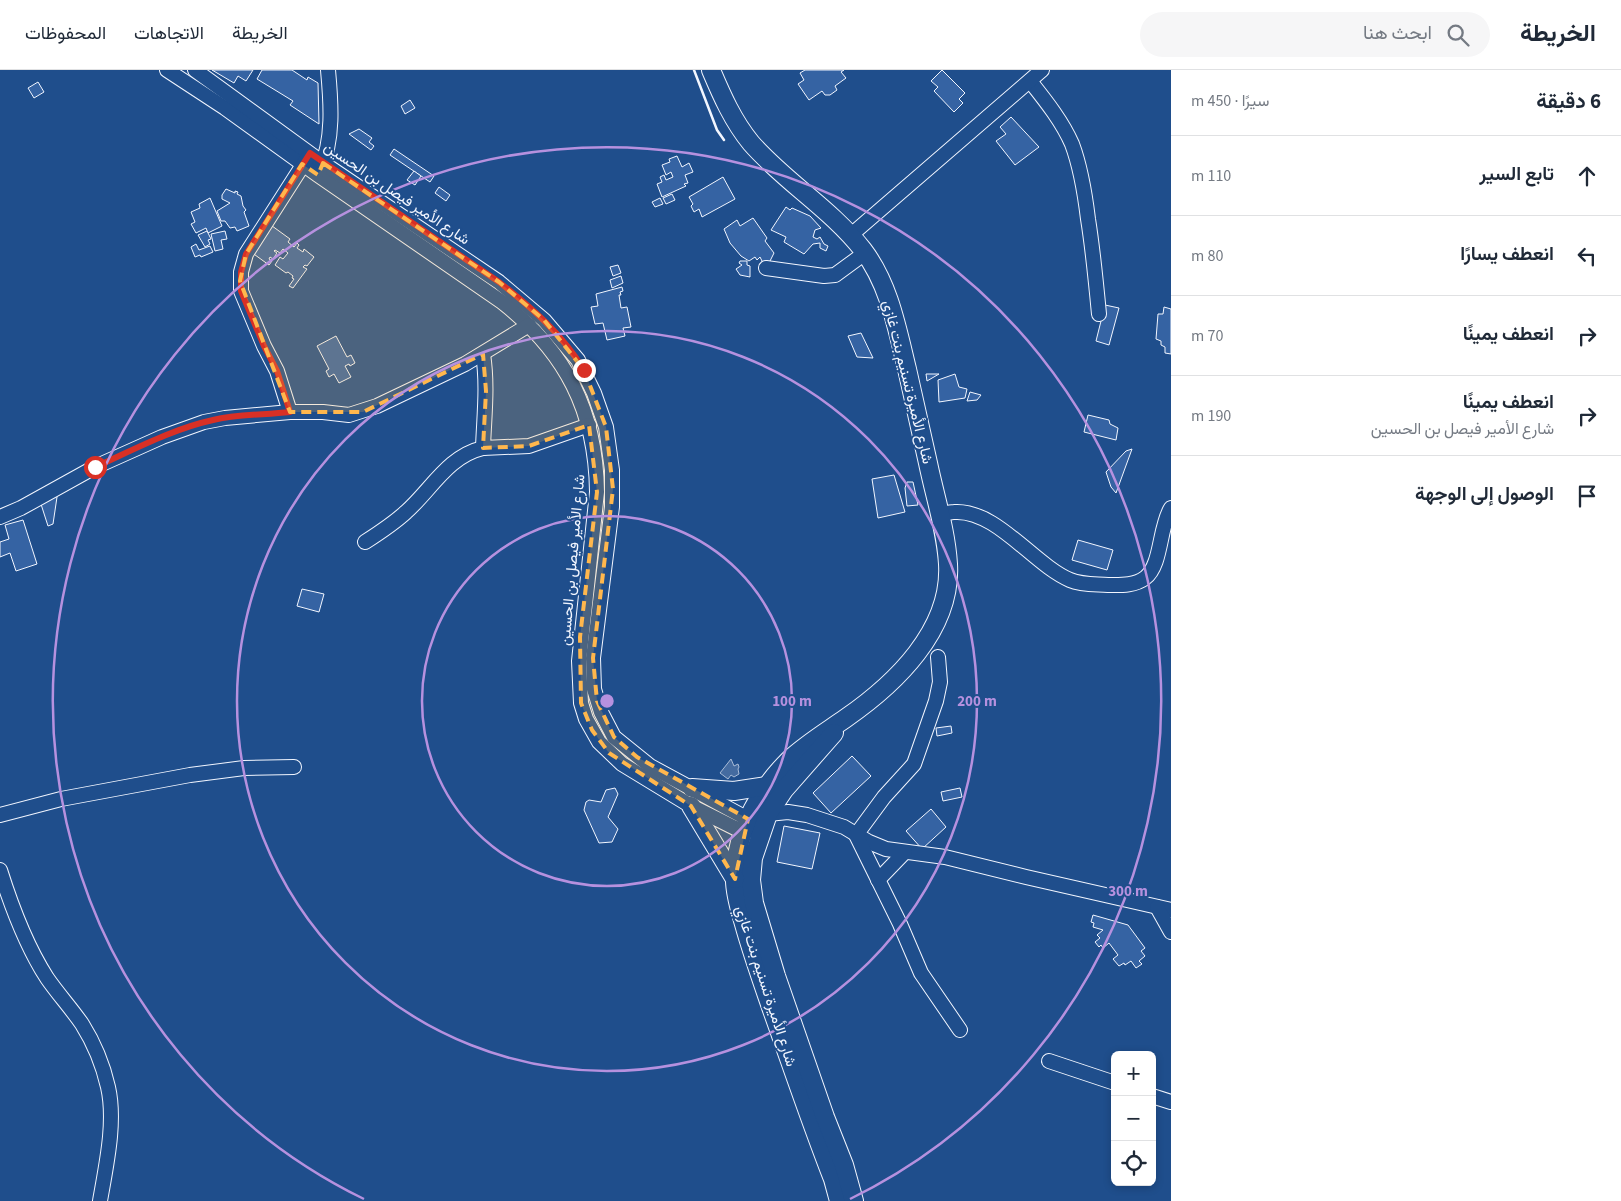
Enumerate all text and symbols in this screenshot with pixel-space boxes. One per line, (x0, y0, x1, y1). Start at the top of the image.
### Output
search box (1140, 12, 1490, 57)
text: الخريطة (1520, 16, 1596, 51)
text: ابحث هنا (1363, 20, 1432, 47)
text: المحفوظات (25, 21, 106, 46)
text: الاتجاهات (134, 21, 204, 46)
text: الخريطة (232, 21, 288, 46)
icon: search (1444, 21, 1472, 49)
text: 6 دقيقة (1536, 86, 1601, 116)
text: سيرًا · 450 m (1191, 90, 1269, 112)
street label: شارع الأمير فيصل بن الحسين (320, 137, 474, 250)
text: تابع السير (1479, 161, 1554, 188)
icon: ahead (1573, 162, 1601, 190)
text: 110 m (1191, 165, 1231, 187)
text: انعطف يسارًا (1460, 241, 1554, 268)
icon: left (1573, 242, 1601, 270)
text: 80 m (1191, 245, 1223, 267)
street label: شارع الأميرة تسنيم بنت غازي (875, 298, 938, 467)
text: انعطف يمينًا (1463, 321, 1554, 348)
icon: right (1573, 322, 1601, 350)
text: 70 m (1191, 325, 1223, 347)
route end (573, 359, 596, 382)
text: انعطف يمينًا (1463, 389, 1554, 416)
icon: right (1573, 402, 1601, 430)
text: 190 m (1191, 405, 1231, 427)
text: شارع الأمير فيصل بن الحسين (1371, 418, 1554, 440)
route start (84, 456, 107, 479)
street label: شارع الأمير فيصل بن الحسين (555, 473, 590, 647)
text: الوصول إلى الوجهة (1415, 481, 1554, 508)
icon: arrive (1573, 482, 1601, 510)
text: 100 m (772, 691, 812, 712)
text: 200 m (957, 691, 997, 712)
centre of rings (598, 692, 616, 710)
text: 300 m (1108, 881, 1148, 902)
street label: شارع الأميرة تسنيم بنت غازي (728, 903, 802, 1070)
map controls (1111, 1051, 1156, 1186)
button: + (1111, 1051, 1156, 1096)
button: − (1111, 1096, 1156, 1141)
button: locate (1111, 1141, 1156, 1186)

